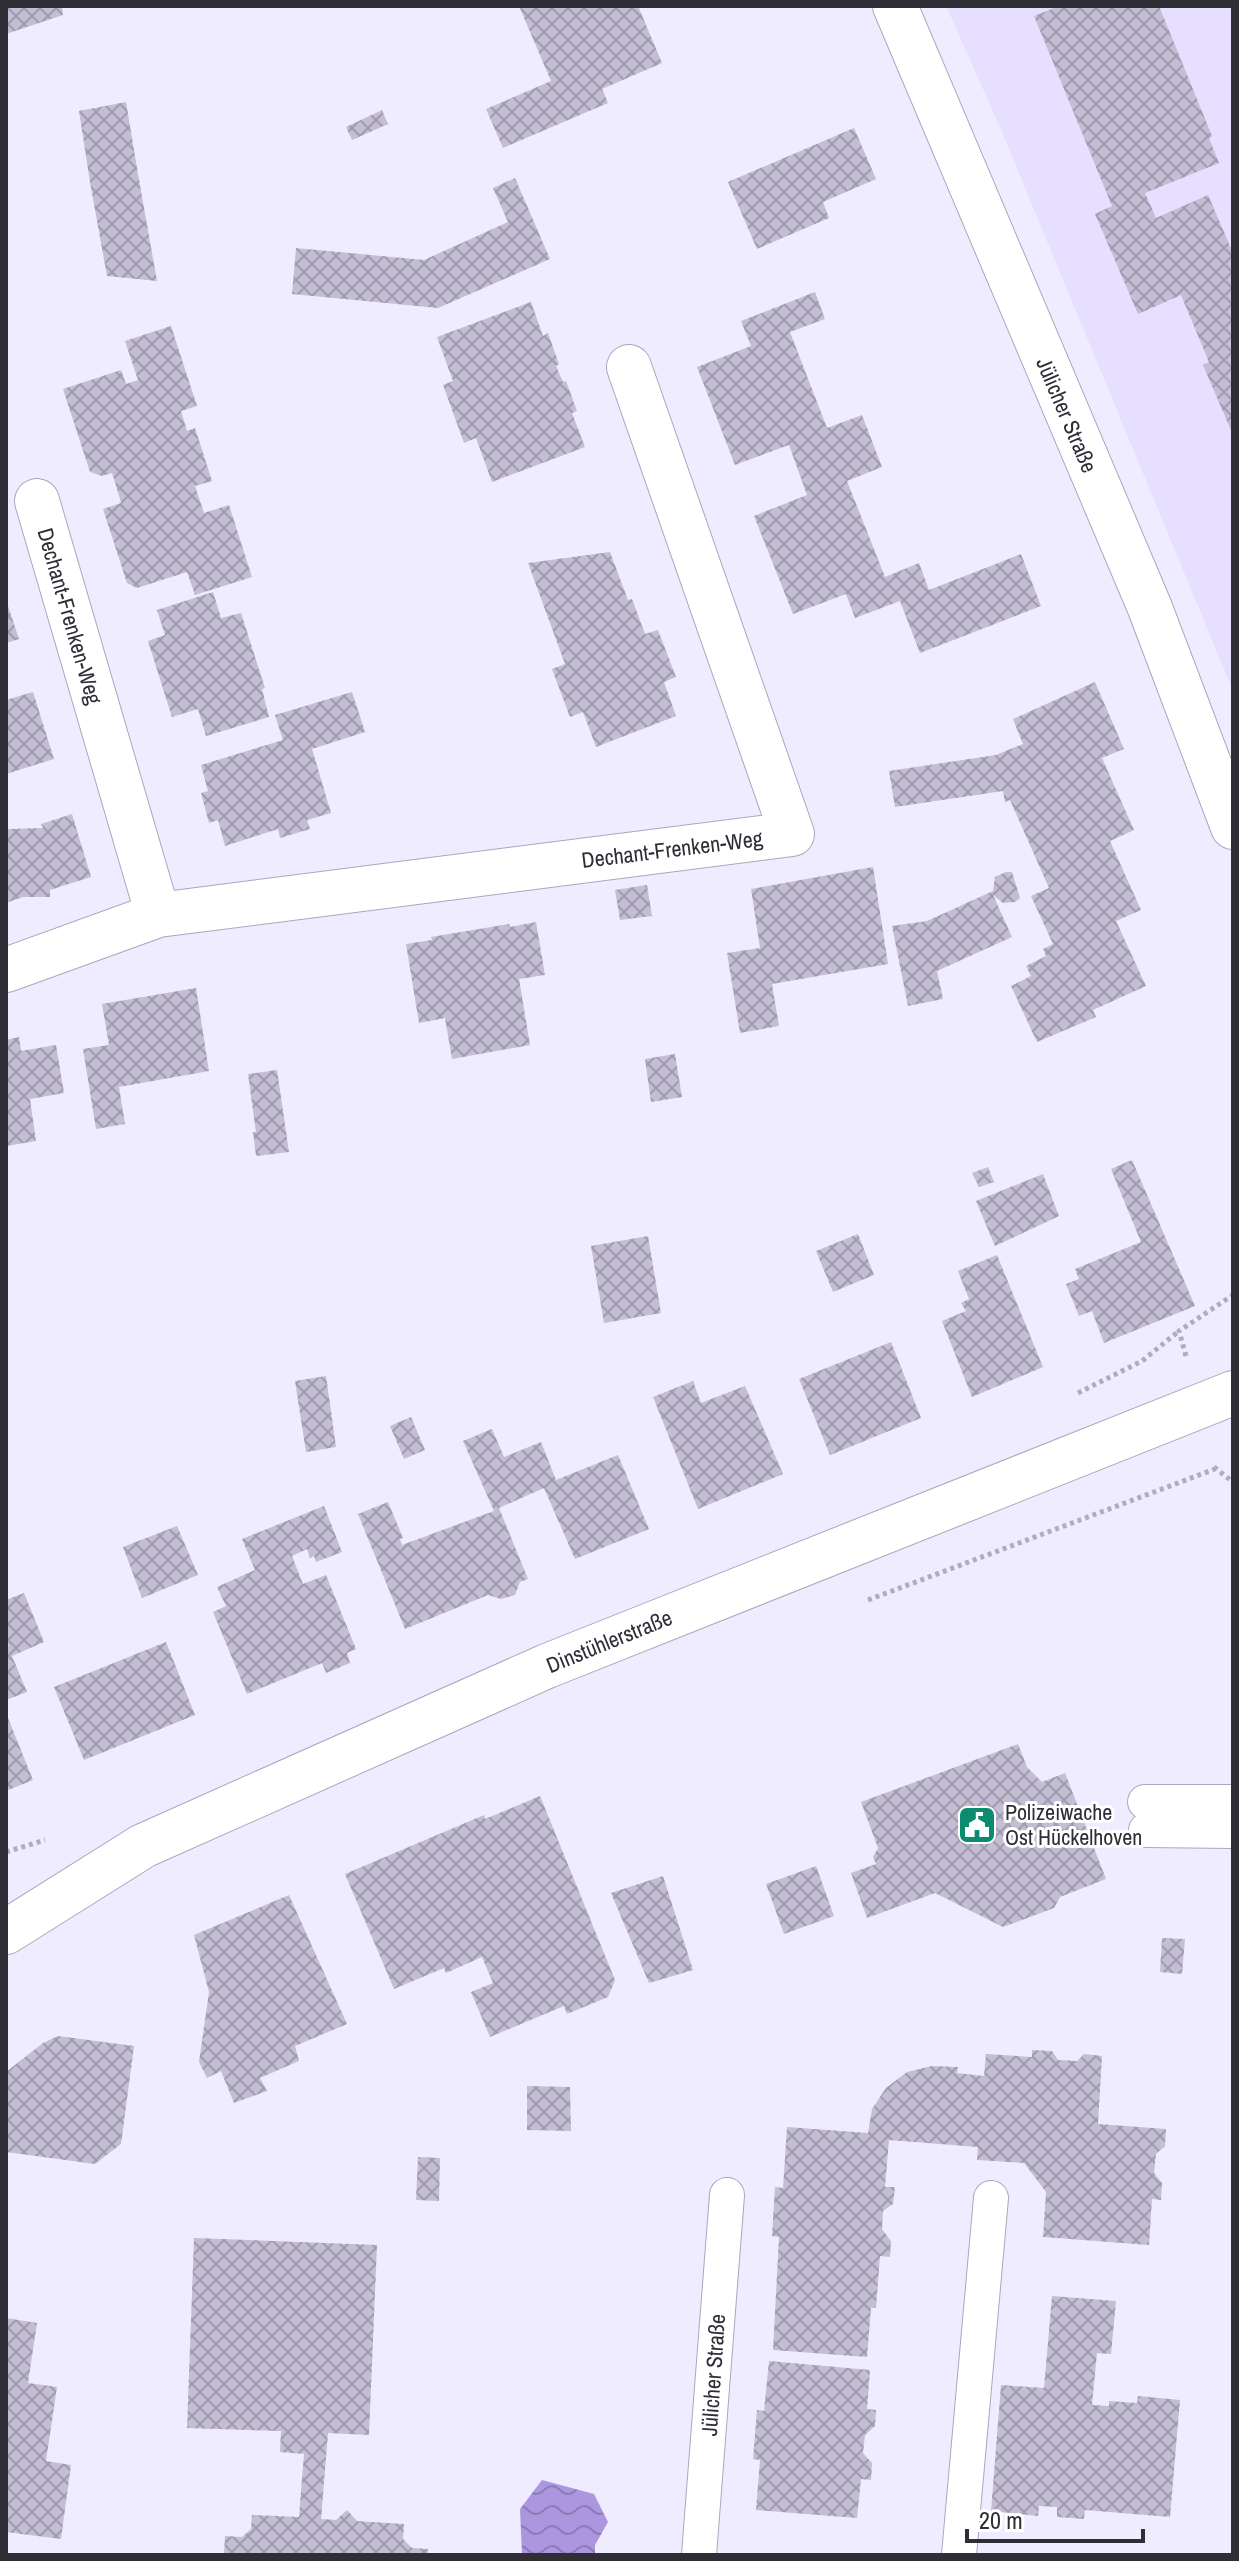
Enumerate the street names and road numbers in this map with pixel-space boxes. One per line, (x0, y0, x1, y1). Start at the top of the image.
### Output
street label: Jülicher Straße (1029, 353, 1105, 477)
street label: Dechant-Frenken-Weg (30, 524, 110, 708)
street label: Dechant-Frenken-Weg (580, 823, 764, 875)
street label: Dinstühlerstraße (542, 1602, 676, 1680)
street label: Jülicher Straße (694, 2313, 732, 2437)

